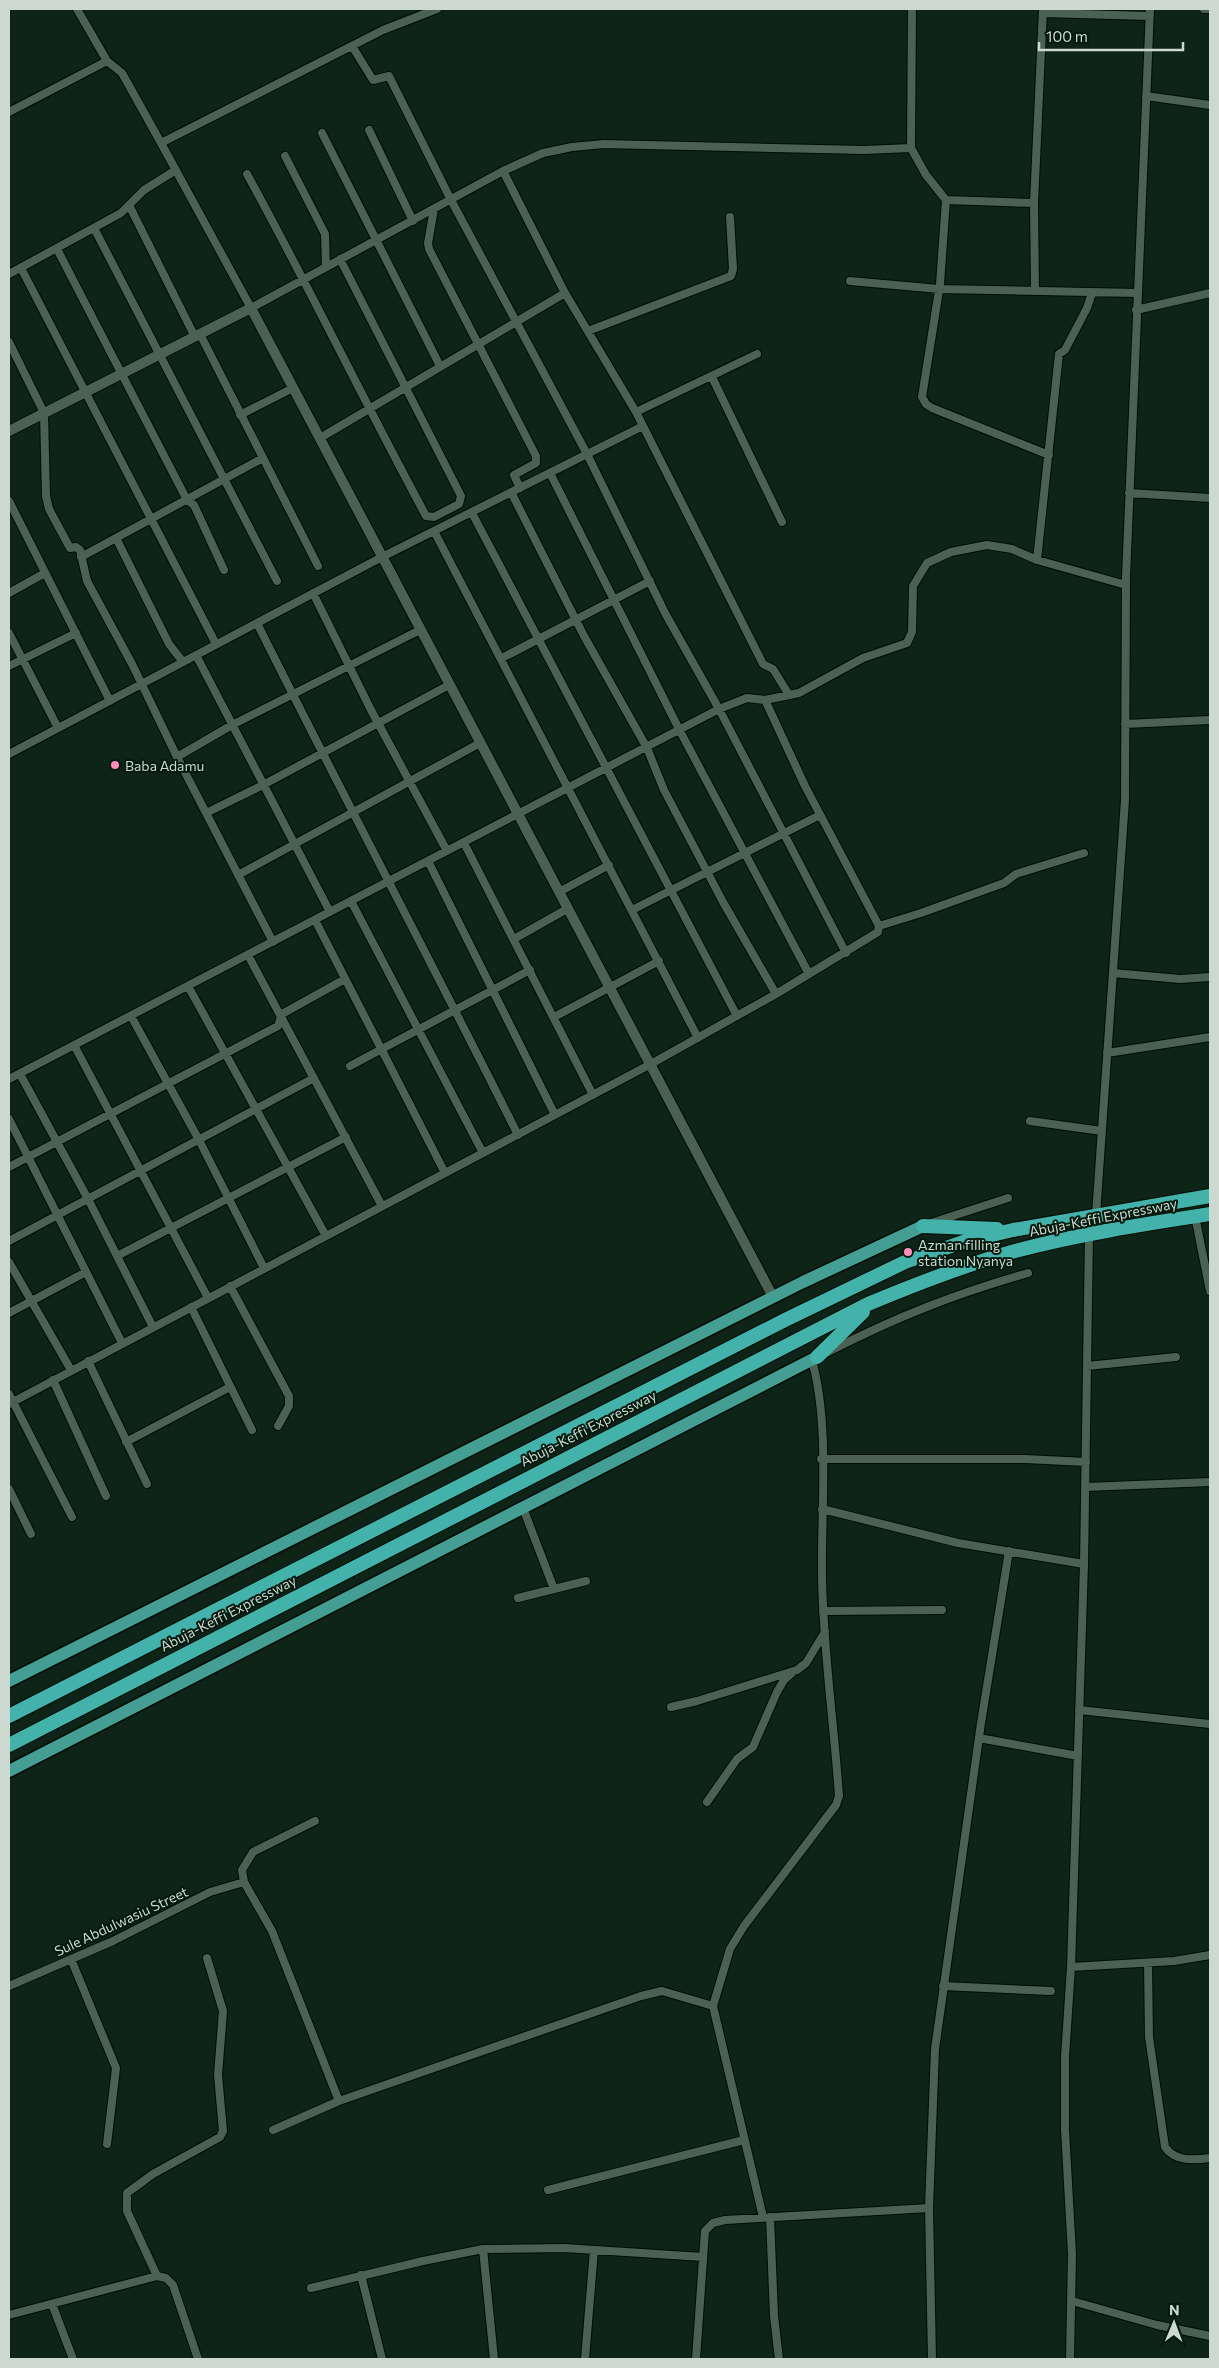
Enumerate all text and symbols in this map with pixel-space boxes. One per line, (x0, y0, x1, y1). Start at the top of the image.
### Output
scale bar (1039, 20, 1183, 52)
text: 100 m (1046, 27, 1088, 45)
place label: Baba Adamu (125, 757, 204, 774)
marker: Baba Adamu (109, 759, 121, 771)
street label: Abuja-Keffi Expressway (1027, 1194, 1179, 1240)
place label: Azman filling station Nyanya (918, 1236, 1013, 1269)
marker: Azman filling station Nyanya (902, 1246, 914, 1258)
street label: Abuja-Keffi Expressway (517, 1386, 659, 1470)
street label: Abuja-Keffi Expressway (157, 1571, 299, 1655)
street label: Sule Abdulwasiu Street (51, 1882, 191, 1959)
north arrow (1149, 2298, 1199, 2348)
text: N (1169, 2301, 1180, 2318)

